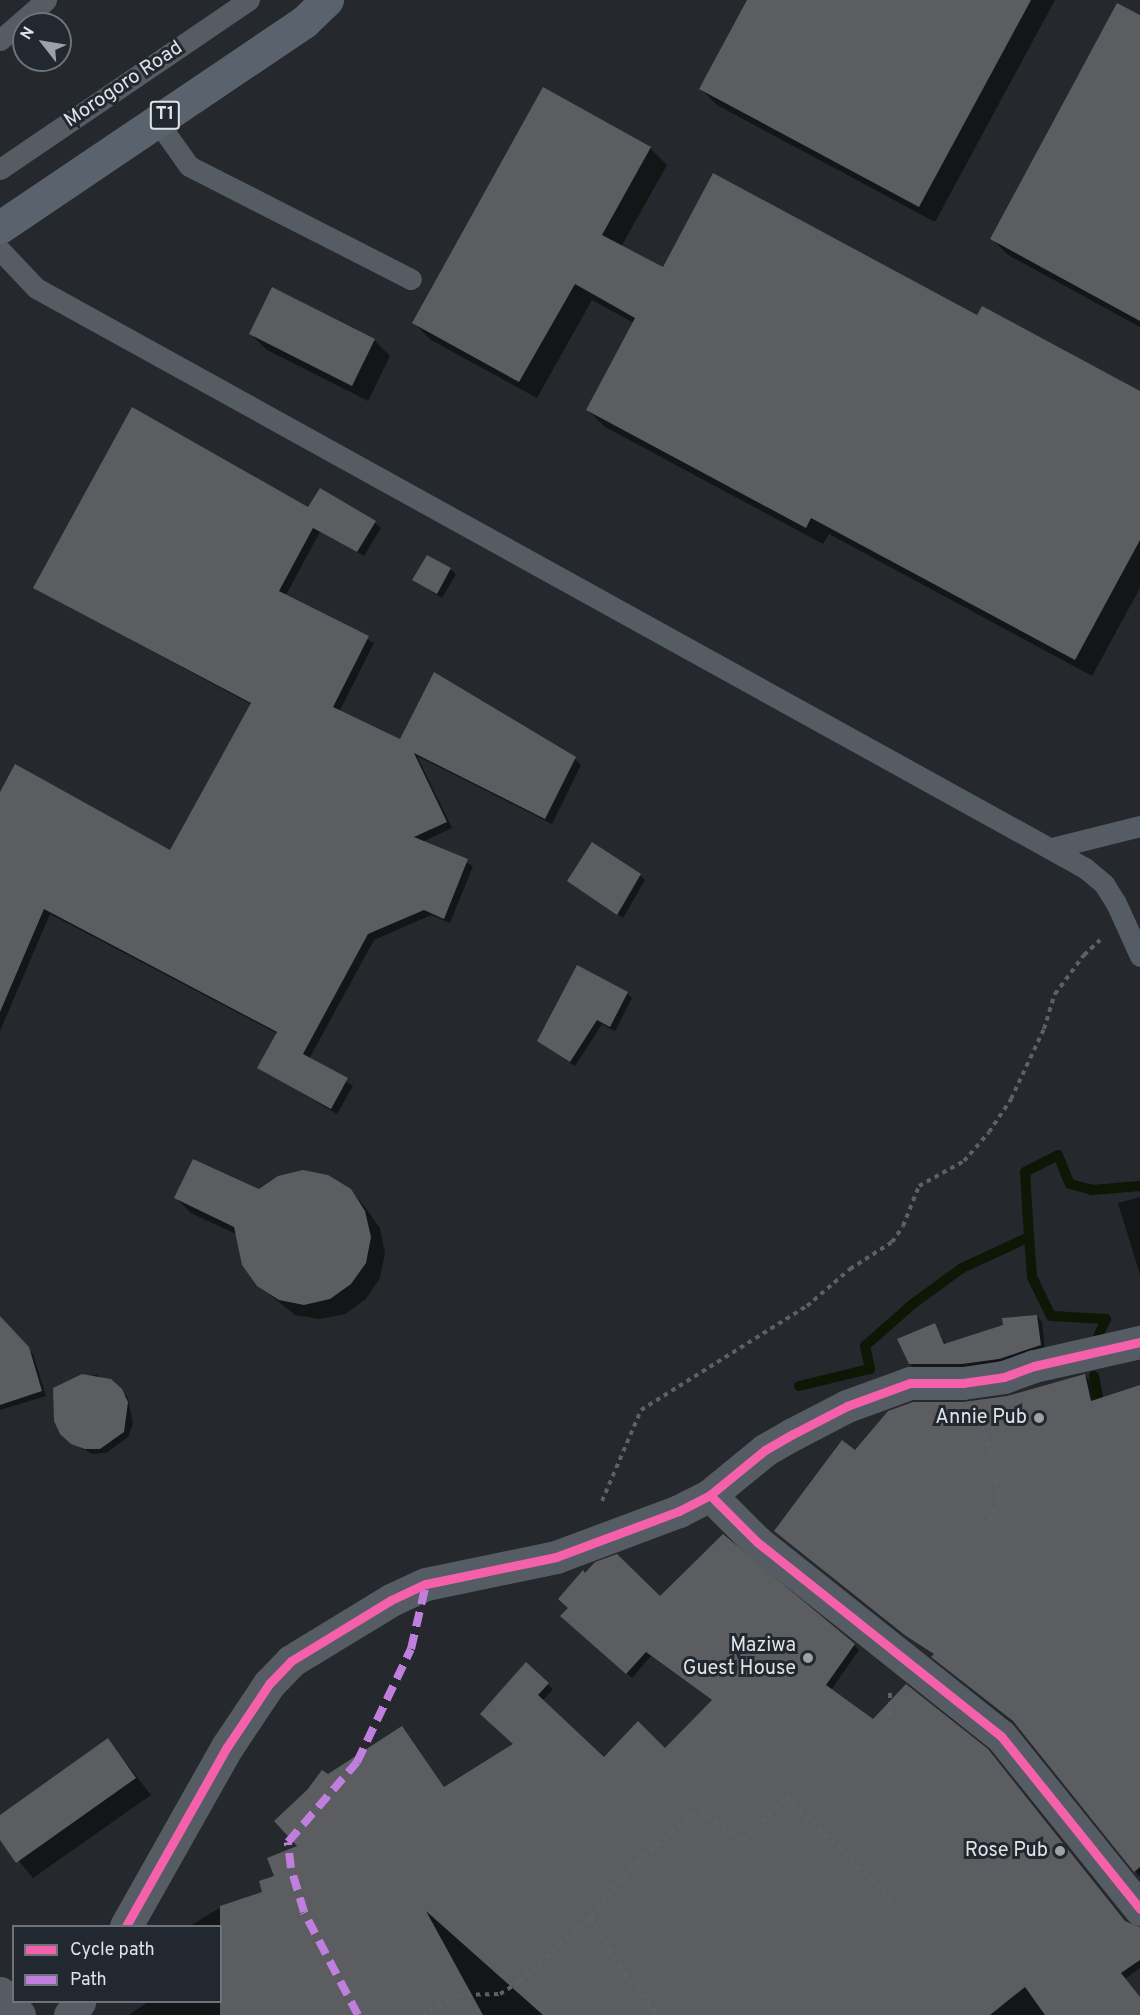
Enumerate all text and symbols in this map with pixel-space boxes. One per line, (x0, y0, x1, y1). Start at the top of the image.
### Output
north arrow (12, 12, 72, 72)
text: N (17, 24, 40, 44)
street label: Morogoro Road (60, 37, 188, 133)
road number: T1 (148, 100, 182, 130)
place label: Annie Pub (935, 1406, 1027, 1430)
marker: Annie Pub (1032, 1411, 1046, 1425)
place label: Maziwa Guest House (683, 1634, 796, 1681)
marker: Maziwa Guest House (801, 1651, 815, 1665)
place label: Rose Pub (965, 1839, 1048, 1863)
marker: Rose Pub (1053, 1844, 1067, 1858)
legend (12, 1925, 222, 2003)
text: Cycle path (70, 1939, 155, 1962)
text: Path (70, 1969, 107, 1992)

